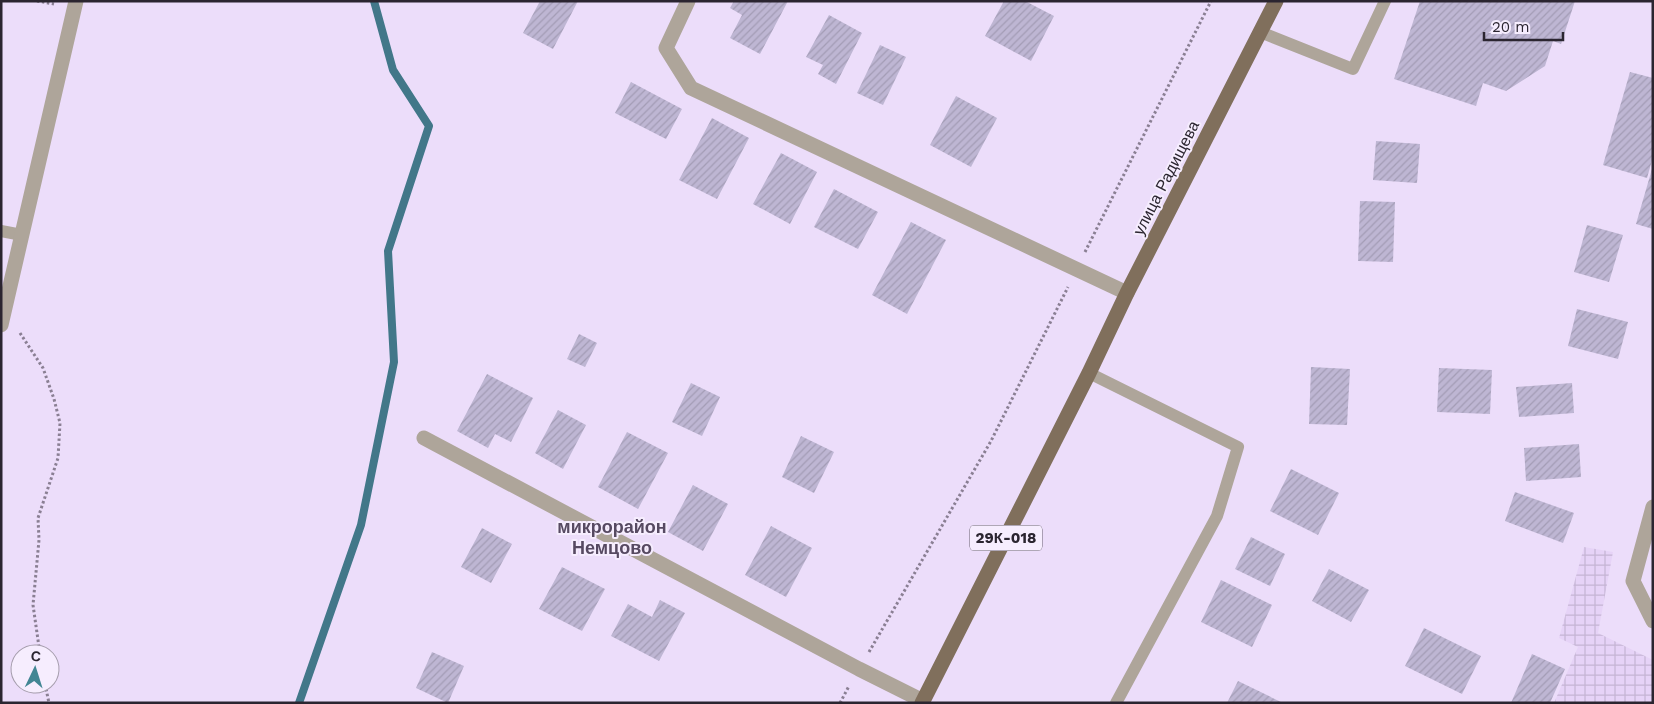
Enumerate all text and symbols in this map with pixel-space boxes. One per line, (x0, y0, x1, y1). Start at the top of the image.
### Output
scale bar (1484, 10, 1563, 42)
text: 20 m (1492, 18, 1530, 36)
street label: улица Радищева (1129, 118, 1203, 238)
district label: микрорайон Немцово (557, 516, 667, 558)
road number: 29К-018 (970, 526, 1042, 550)
north arrow (10, 644, 60, 694)
text: С (30, 648, 42, 664)

